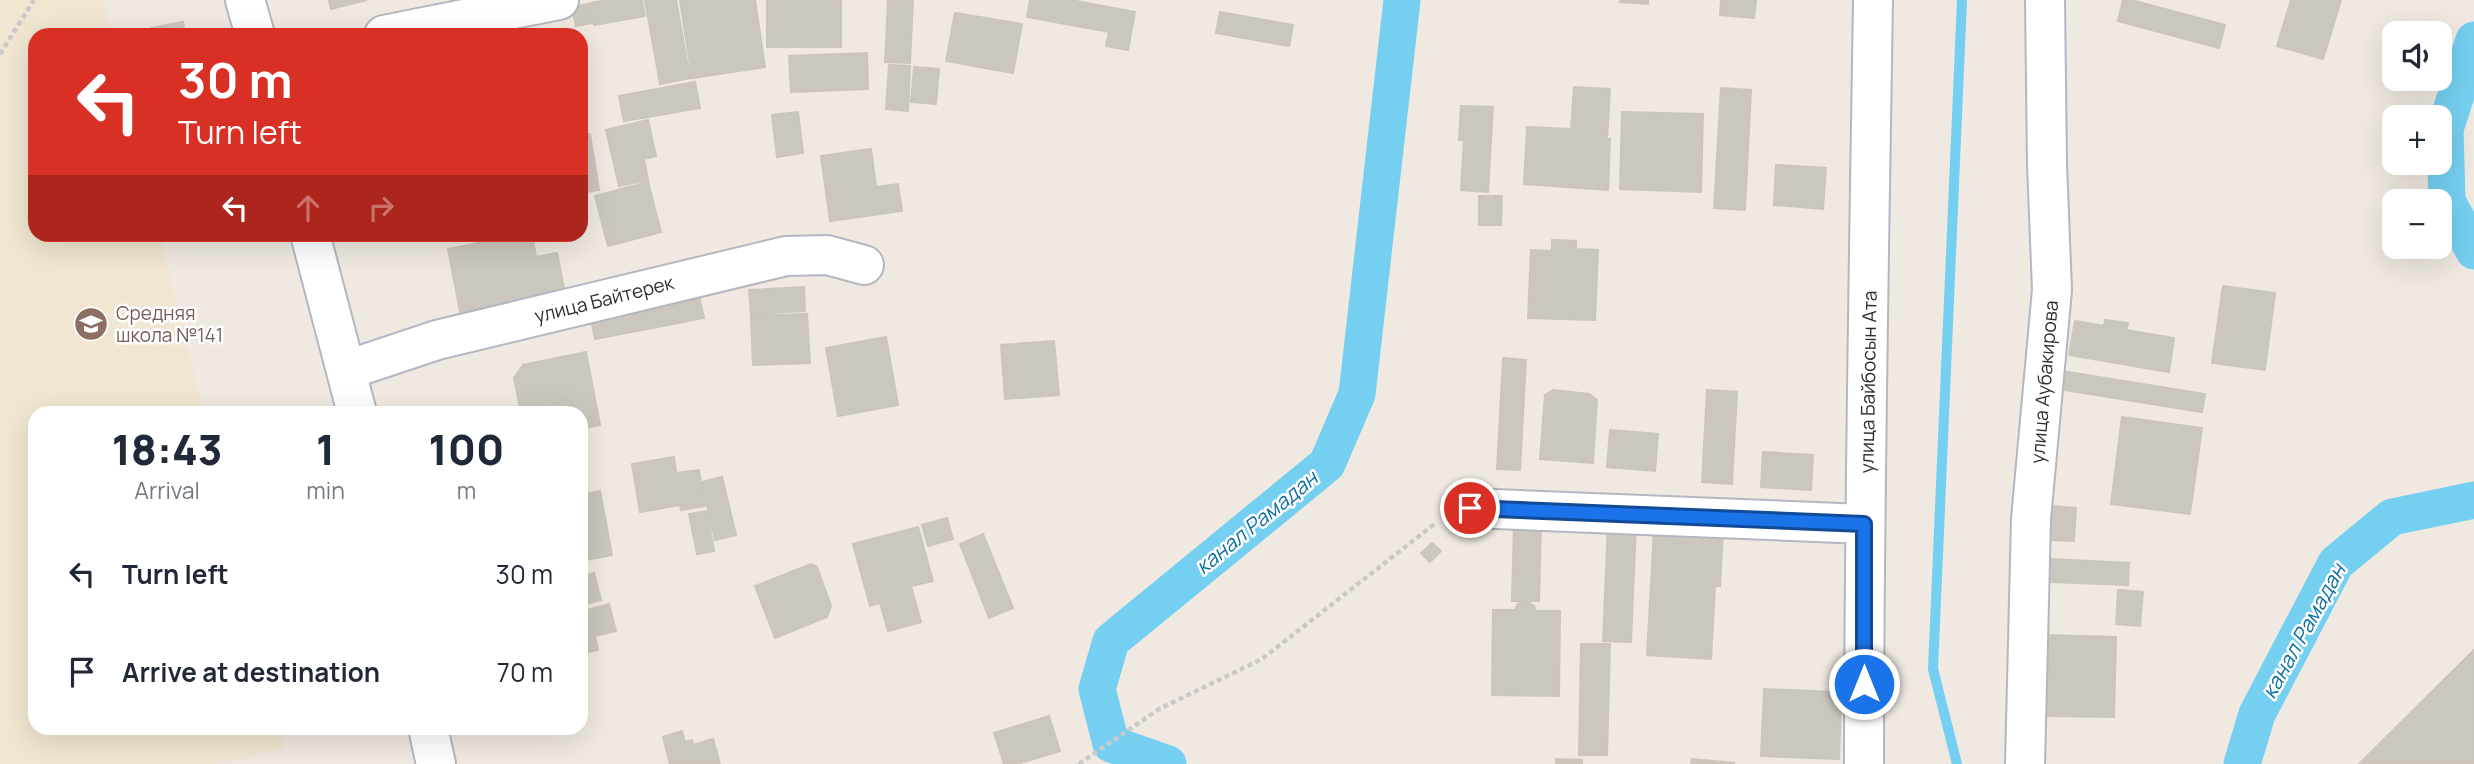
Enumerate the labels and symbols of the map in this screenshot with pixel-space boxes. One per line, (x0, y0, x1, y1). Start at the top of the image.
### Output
street label: улица Байтерек (532, 269, 677, 329)
street label: улица Байбосын Ата (1853, 290, 1883, 474)
street label: улица Аубакирова (2024, 299, 2064, 465)
place label: Средняя школа №141 (116, 300, 223, 348)
school or university icon: Средняя школа №141 (72, 305, 110, 343)
water label: канал Рамадан (1189, 463, 1324, 580)
pin (1440, 478, 1500, 538)
water label: канал Рамадан (2254, 557, 2352, 703)
position arrow (1827, 647, 1901, 721)

